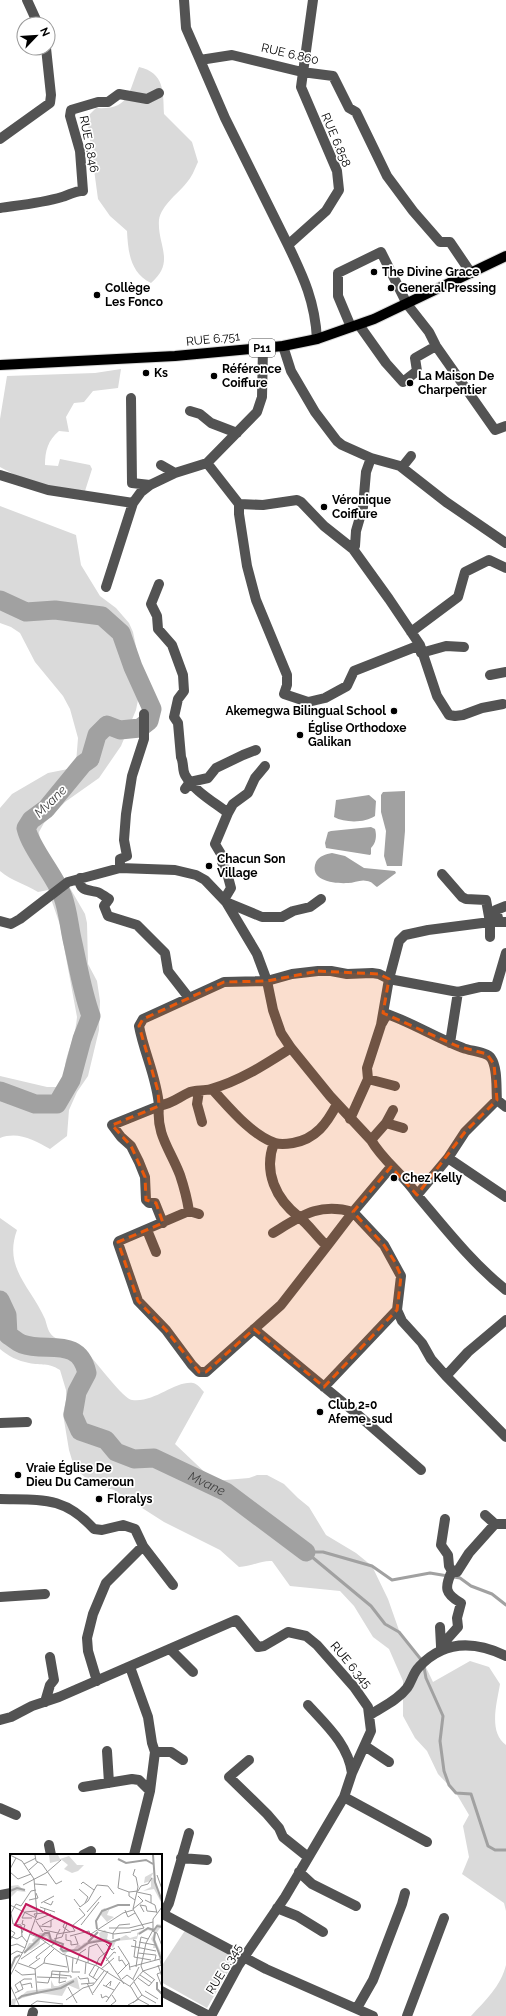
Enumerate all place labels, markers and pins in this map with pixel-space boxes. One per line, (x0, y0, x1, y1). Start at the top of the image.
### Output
place label: The Divine Grace (382, 265, 479, 279)
marker: The Divine Grace (369, 267, 379, 277)
place label: Collège Les Fonco (105, 281, 163, 309)
place label: General Pressing (399, 281, 496, 295)
marker: General Pressing (386, 283, 396, 293)
marker: Collège Les Fonco (92, 290, 102, 300)
place label: Référence Coiffure (222, 362, 281, 390)
place label: Ks (154, 366, 168, 380)
marker: Ks (141, 368, 151, 378)
place label: La Maison De Charpentier (418, 369, 494, 397)
marker: Référence Coiffure (209, 371, 219, 381)
marker: La Maison De Charpentier (405, 378, 415, 388)
place label: Véronique Coiffure (332, 493, 391, 521)
marker: Véronique Coiffure (319, 502, 329, 512)
place label: Akemegwa Bilingual School (225, 704, 386, 718)
marker: Akemegwa Bilingual School (389, 706, 399, 716)
place label: Église Orthodoxe Galikan (308, 720, 406, 749)
marker: Église Orthodoxe Galikan (295, 730, 305, 740)
place label: Chacun Son Village (217, 852, 286, 880)
marker: Chacun Son Village (204, 861, 214, 871)
place label: Chez Kelly (402, 1171, 462, 1185)
marker: Chez Kelly (389, 1173, 399, 1183)
place label: Club 2=0 Afeme_sud (328, 1398, 393, 1426)
marker: Club 2=0 Afeme_sud (315, 1407, 325, 1417)
place label: Vraie Église De Dieu Du Cameroun (26, 1460, 134, 1489)
marker: Vraie Église De Dieu Du Cameroun (13, 1470, 23, 1480)
place label: Floralys (107, 1492, 152, 1506)
marker: Floralys (94, 1494, 104, 1504)

